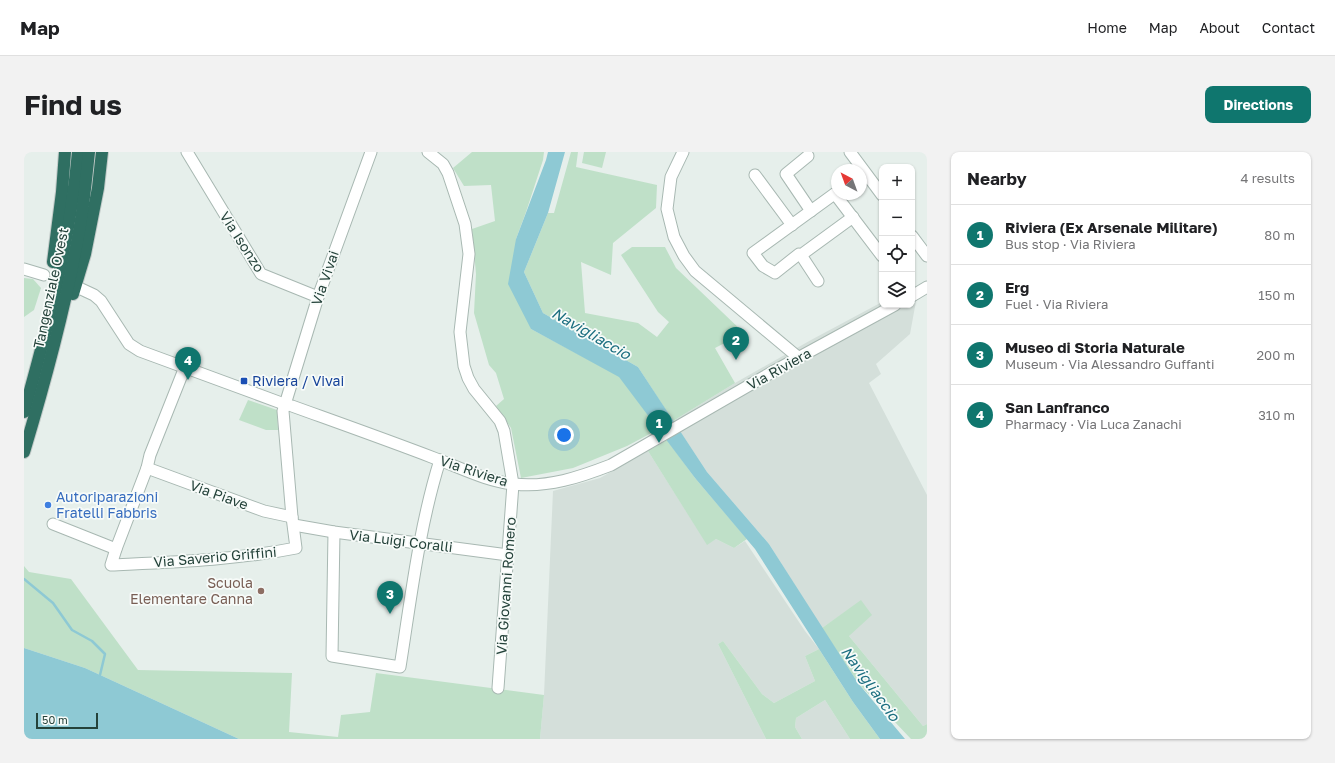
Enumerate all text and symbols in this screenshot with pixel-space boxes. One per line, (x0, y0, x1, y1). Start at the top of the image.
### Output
text: Map (20, 16, 60, 39)
text: Home (1087, 19, 1127, 36)
text: Map (1149, 19, 1177, 36)
text: About (1199, 19, 1240, 36)
text: Contact (1262, 19, 1315, 36)
button: Directions (1205, 86, 1311, 123)
text: Find us (24, 88, 122, 121)
north arrow (831, 164, 867, 200)
map controls (879, 164, 915, 308)
button: + (879, 164, 915, 200)
text: Nearby (967, 168, 1027, 189)
text: 4 results (1241, 170, 1295, 186)
button: − (879, 200, 915, 236)
street label: Via Isonzo (217, 208, 268, 275)
text: Riviera (Ex Arsenale Militare) (1005, 218, 1218, 236)
street label: Tangenziale Ovest (29, 226, 72, 350)
text: 1 (977, 227, 983, 243)
text: 80 m (1264, 227, 1295, 243)
button: locate (879, 236, 915, 272)
text: Bus stop · Via Riviera (1005, 236, 1136, 252)
street label: Via Vivai (307, 248, 342, 307)
button: layers (879, 272, 915, 308)
text: Erg (1005, 278, 1029, 296)
text: 2 (976, 287, 984, 303)
text: 150 m (1258, 287, 1295, 303)
text: Fuel · Via Riviera (1005, 296, 1108, 312)
water label: Navigliaccio (548, 303, 635, 364)
pin: 2 (723, 327, 749, 360)
text: Museo di Storia Naturale (1005, 338, 1185, 356)
street label: Via Riviera (744, 344, 814, 393)
pin: 4 (175, 347, 201, 380)
text: 3 (976, 347, 984, 363)
text: 200 m (1257, 347, 1295, 363)
text: Museum · Via Alessandro Guffanti (1005, 356, 1214, 372)
place label: Riviera / Vivai (252, 372, 344, 389)
marker: Riviera / Vivai (239, 376, 249, 386)
text: San Lanfranco (1005, 398, 1110, 416)
text: 4 (976, 407, 984, 423)
text: 310 m (1258, 407, 1295, 423)
pin: 1 (646, 410, 672, 443)
text: Pharmacy · Via Luca Zanachi (1005, 416, 1182, 432)
your location (554, 425, 574, 445)
street label: Via Riviera (438, 452, 510, 490)
street label: Via Piave (188, 476, 251, 513)
place label: Autoriparazioni Fratelli Fabbris (56, 488, 158, 521)
marker: Autoriparazioni Fratelli Fabbris (43, 500, 53, 510)
street label: Via Giovanni Romero (492, 516, 519, 655)
street label: Via Luigi Coralli (348, 526, 454, 555)
street label: Via Saverio Griffini (153, 543, 277, 570)
place label: Scuola Elementare Canna (130, 574, 253, 607)
pin: 3 (377, 581, 403, 614)
marker: Scuola Elementare Canna (256, 586, 266, 596)
water label: Navigliaccio (837, 643, 905, 726)
scale bar (36, 711, 98, 730)
text: 50 m (42, 713, 68, 726)

